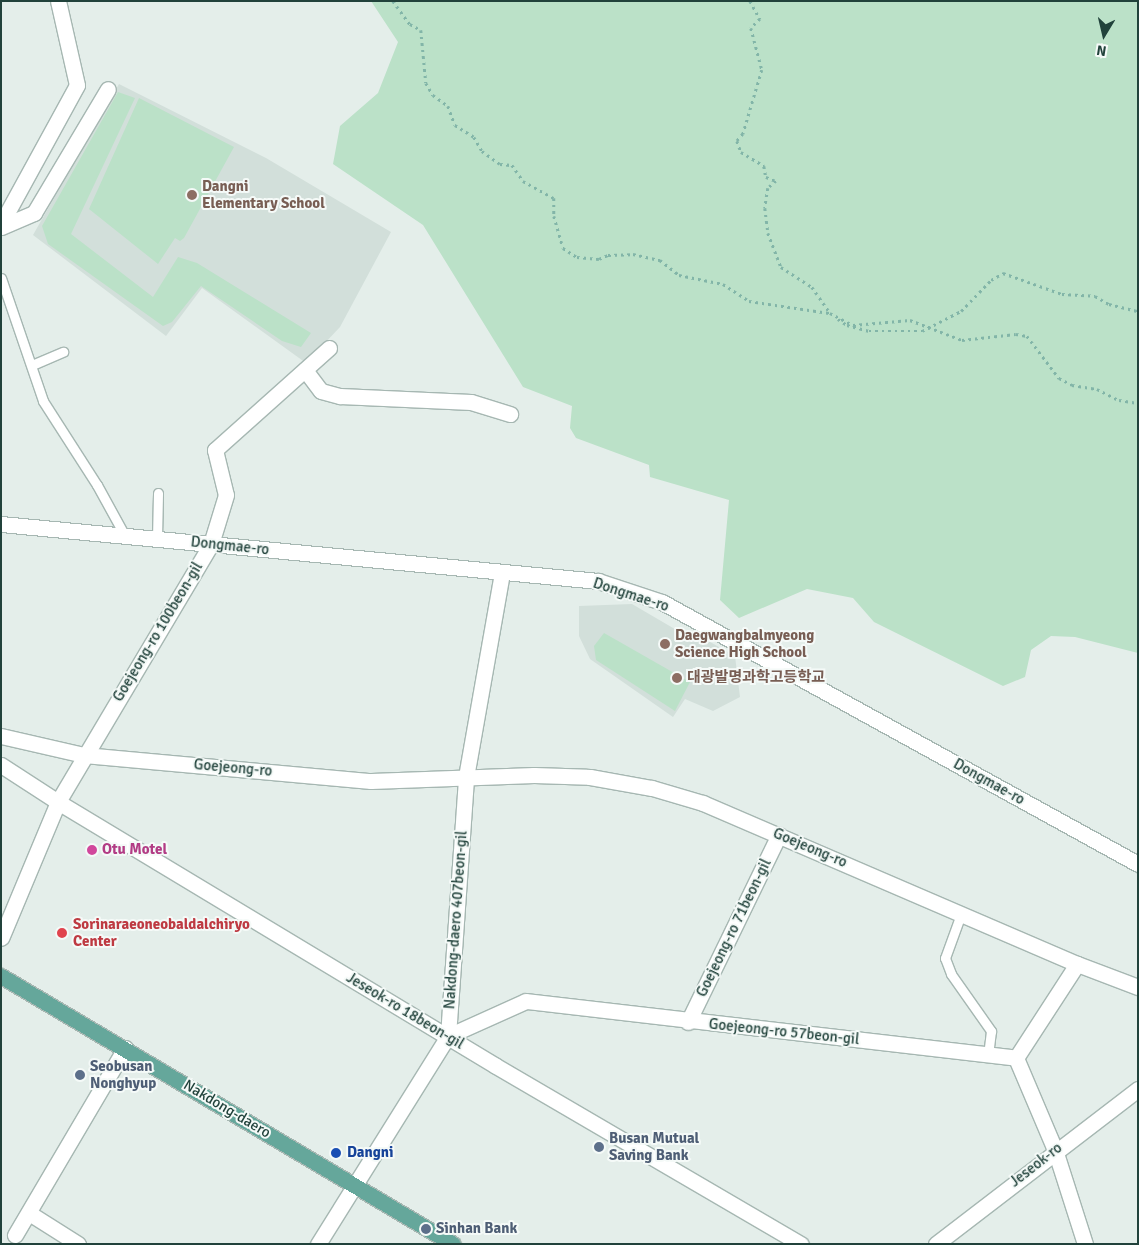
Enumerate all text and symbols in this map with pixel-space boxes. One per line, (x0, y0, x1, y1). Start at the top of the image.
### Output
north arrow (1079, 10, 1129, 60)
text: N (1095, 41, 1108, 59)
place label: Dangni Elementary School (202, 177, 325, 212)
marker: Dangni Elementary School (186, 189, 198, 201)
street label: Dongmae-ro (190, 533, 270, 559)
street label: Goejeong-ro 100beon-gil (109, 559, 207, 705)
street label: Dongmae-ro (591, 574, 671, 616)
place label: Daegwangbalmyeong Science High School (675, 626, 814, 661)
marker: Daegwangbalmyeong Science High School (659, 638, 671, 650)
place label: 대광발명과학고등학교 (687, 669, 825, 687)
marker: 대광발명과학고등학교 (671, 672, 683, 684)
street label: Dongmae-ro (950, 755, 1028, 809)
street label: Goejeong-ro (193, 756, 273, 780)
street label: Goejeong-ro (770, 824, 850, 872)
street label: Nakdong-daero 407beon-gil (441, 830, 471, 1010)
place label: Otu Motel (102, 841, 167, 859)
marker: Otu Motel (86, 844, 98, 856)
street label: Goejeong-ro 71beon-gil (693, 856, 775, 1000)
place label: Sorinaraeoneobaldalchiryo Center (73, 915, 250, 950)
marker: Sorinaraeoneobaldalchiryo Center (55, 926, 69, 940)
street label: Jeseok-ro 18beon-gil (343, 969, 467, 1053)
street label: Goejeong-ro 57beon-gil (708, 1015, 860, 1049)
place label: Seobusan Nonghyup (90, 1057, 156, 1092)
marker: Seobusan Nonghyup (74, 1069, 86, 1081)
street label: Nakdong-daero (180, 1076, 274, 1142)
place label: Busan Mutual Saving Bank (609, 1129, 699, 1164)
street label: Jeseok-ro (1006, 1139, 1066, 1191)
marker: Busan Mutual Saving Bank (593, 1141, 605, 1153)
place label: Dangni (347, 1144, 393, 1162)
marker: Dangni (329, 1146, 343, 1160)
place label: Sinhan Bank (436, 1220, 517, 1238)
marker: Sinhan Bank (420, 1223, 432, 1235)

